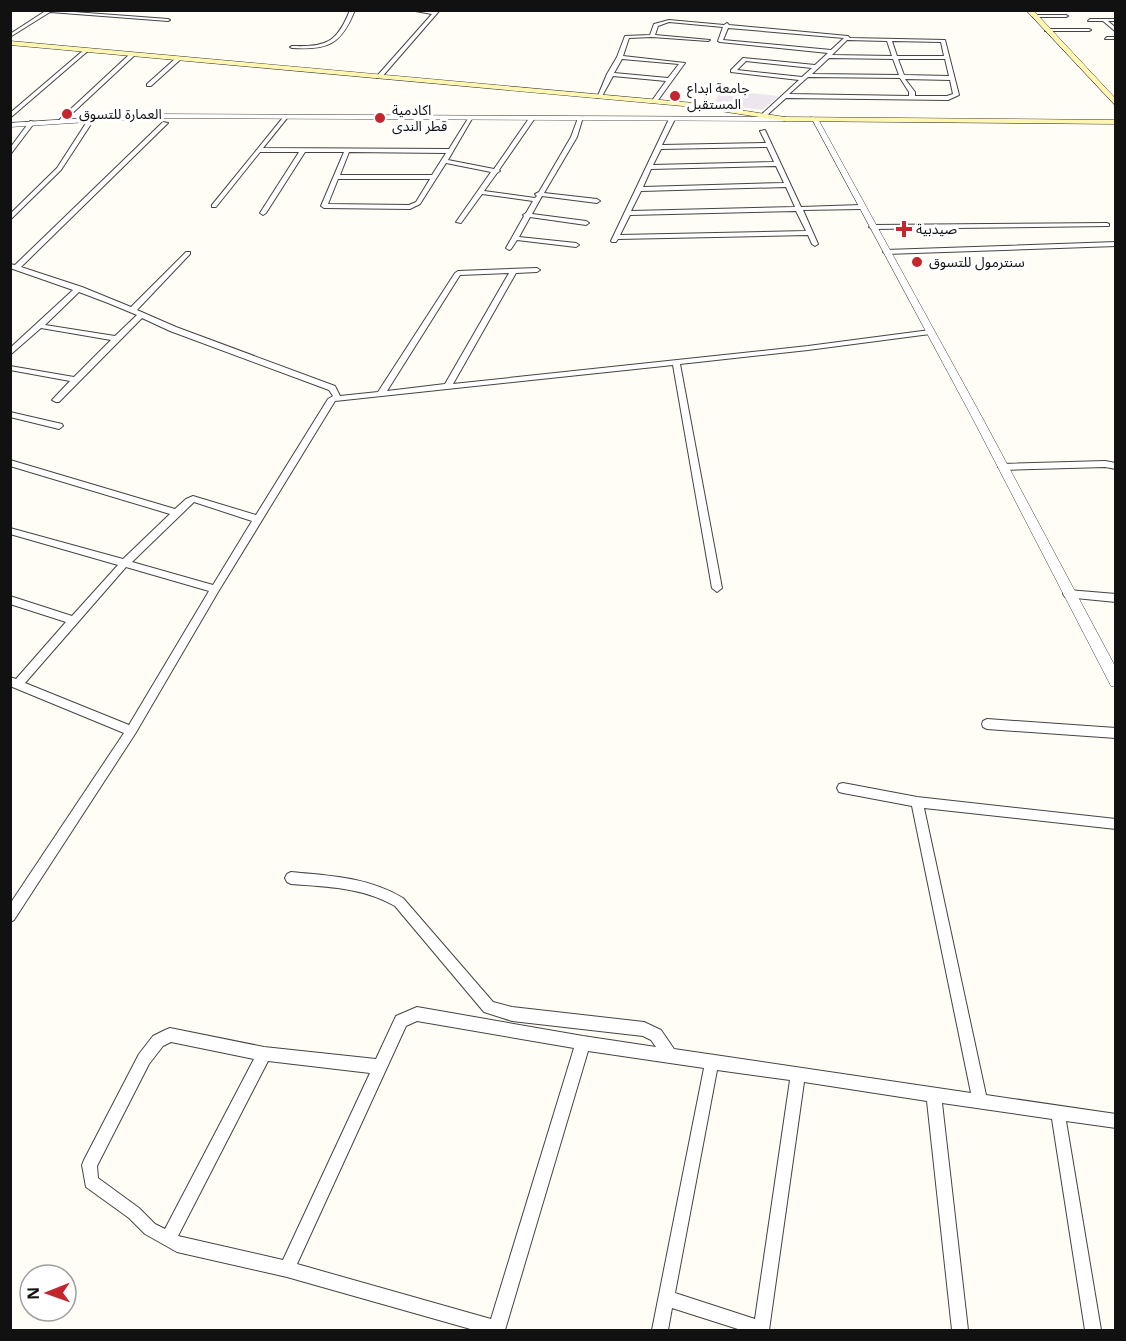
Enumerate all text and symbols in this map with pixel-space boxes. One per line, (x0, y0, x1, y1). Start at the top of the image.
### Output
place label: جامعة ابداع المستقبل (687, 74, 749, 119)
marker: جامعة ابداع المستقبل (668, 89, 682, 103)
place label: اكادمية قطر الندى (392, 96, 447, 141)
place label: العمارة للتسوق (79, 100, 162, 129)
marker: العمارة للتسوق (60, 107, 74, 121)
marker: اكادمية قطر الندى (373, 111, 387, 125)
place label: صيدبية (916, 215, 957, 244)
marker: صيدبية (897, 222, 911, 236)
place label: سنترمول للتسوق (929, 248, 1025, 277)
marker: سنترمول للتسوق (910, 255, 924, 269)
north arrow (18, 1263, 78, 1323)
text: N (17, 1286, 51, 1300)

